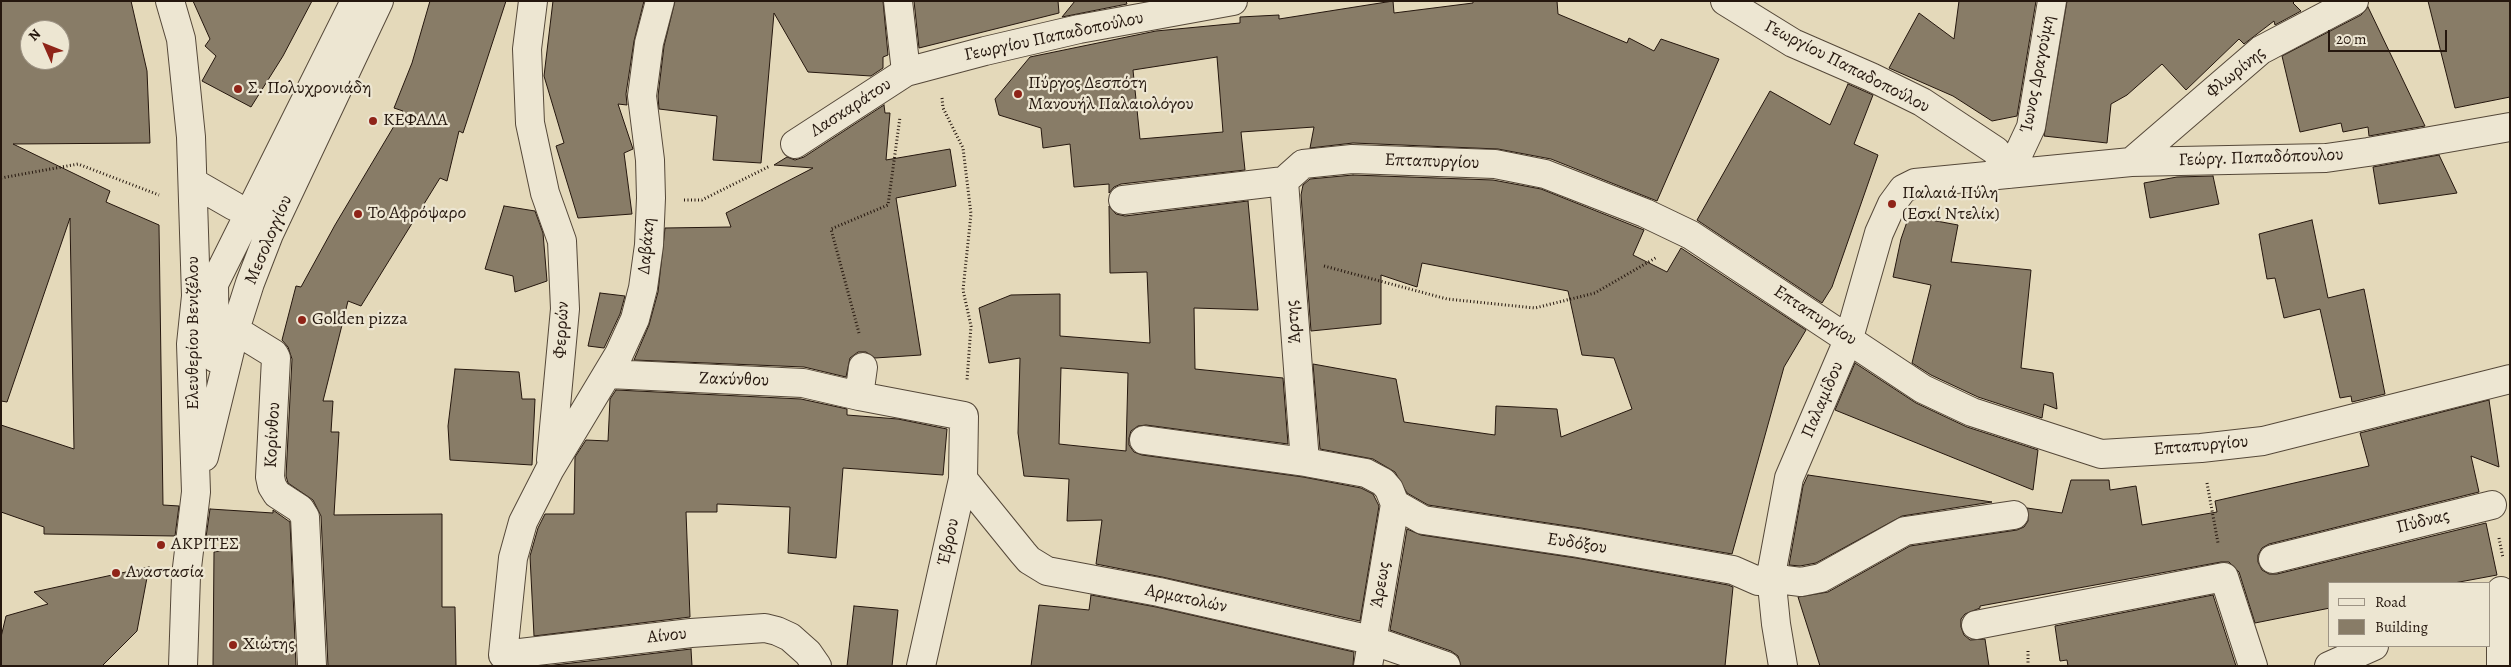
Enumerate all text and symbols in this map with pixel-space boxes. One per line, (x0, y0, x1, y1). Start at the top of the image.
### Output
street label: Γεωργίου Παπαδοπούλου (962, 7, 1146, 67)
street label: Ίωνος Δραγούμη (2016, 14, 2060, 134)
street label: Γεωργίου Παπαδοπούλου (1761, 16, 1933, 118)
north arrow (20, 20, 70, 70)
scale bar (2331, 20, 2450, 52)
text: N (24, 25, 45, 45)
text: 20 m (2336, 29, 2367, 49)
street label: Φλωρίνης (2202, 43, 2270, 103)
place label: Πύργος Δεσπότη Μανουήλ Παλαιολόγου (1028, 73, 1194, 116)
street label: Λασκαράτου (806, 74, 896, 142)
place label: Σ. Πολυχρονιάδη (248, 78, 372, 100)
marker: Σ. Πολυχρονιάδη (232, 83, 244, 95)
marker: Πύργος Δεσπότη Μανουήλ Παλαιολόγου (1012, 88, 1024, 100)
place label: ΚΕΦΑΛΑ (383, 110, 448, 132)
marker: ΚΕΦΑΛΑ (367, 115, 379, 127)
street label: Γεώργ. Παπαδόπουλου (2178, 144, 2344, 172)
street label: Επταπυργίου (1384, 150, 1480, 174)
place label: Παλαιά Πύλη (Εσκί Ντελίκ) (1902, 183, 2000, 225)
street label: Μεσολογγίου (241, 192, 297, 288)
marker: Παλαιά Πύλη (Εσκί Ντελίκ) (1886, 198, 1898, 210)
place label: Το Αφρόψαρο (368, 203, 466, 225)
marker: Το Αφρόψαρο (352, 208, 364, 220)
street label: Δαβάκη (634, 217, 660, 275)
street label: Ελευθερίου Βενιζέλου (183, 256, 205, 410)
street label: Επταπυργίου (1769, 281, 1861, 351)
street label: Άρτης (1281, 299, 1307, 345)
street label: Φερρών (550, 301, 574, 359)
place label: Golden pizza (312, 309, 408, 331)
marker: Golden pizza (296, 314, 308, 326)
street label: Παλαμίδου (1797, 358, 1849, 442)
street label: Ζακύνθου (699, 368, 769, 392)
street label: Κορίνθου (260, 401, 286, 469)
street label: Επταπυργίου (2153, 431, 2249, 461)
street label: Πύδνας (2394, 505, 2452, 539)
street label: Έβρου (933, 516, 965, 568)
street label: Ευδόξου (1545, 529, 1609, 559)
place label: ΑΚΡΙΤΕΣ (171, 534, 239, 556)
marker: ΑΚΡΙΤΕΣ (155, 539, 167, 551)
street label: Άρεως (1366, 560, 1396, 610)
place label: Αναστασία (126, 562, 204, 584)
marker: Αναστασία (110, 567, 122, 579)
street label: Αρματολών (1143, 580, 1229, 618)
legend (2328, 582, 2491, 647)
text: Road (2375, 592, 2406, 612)
text: Building (2375, 617, 2428, 637)
street label: Αίνου (646, 623, 688, 649)
place label: Χιώτης (243, 634, 295, 656)
marker: Χιώτης (227, 639, 239, 651)

